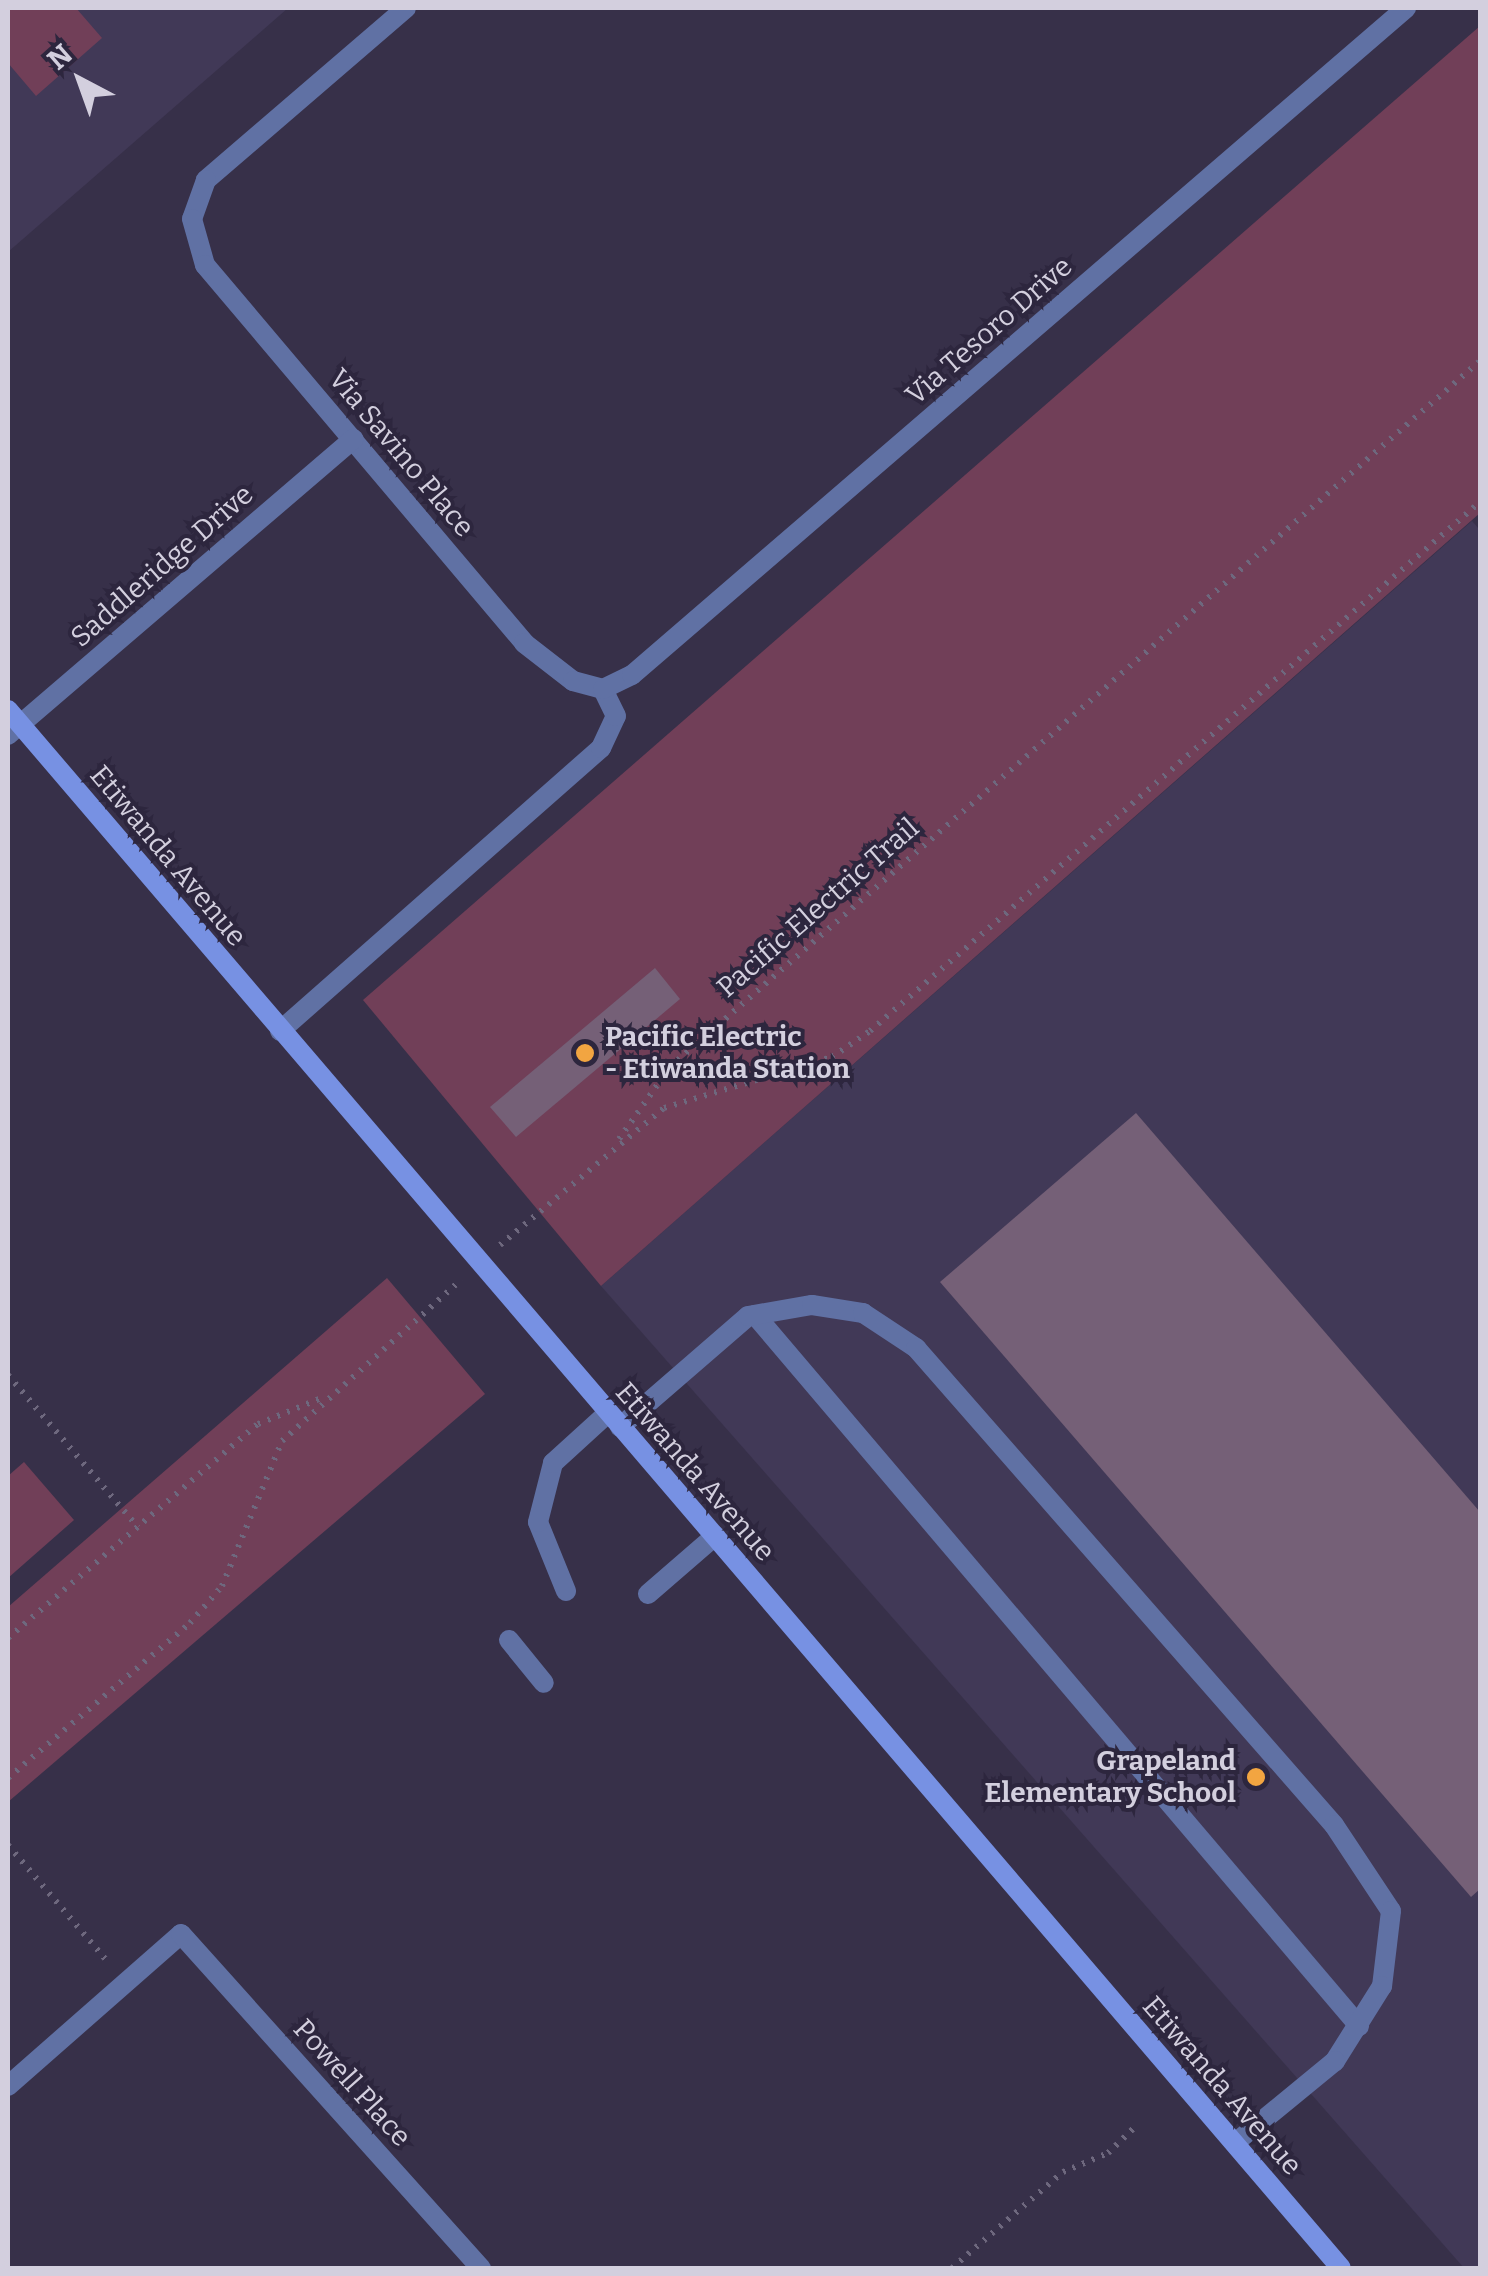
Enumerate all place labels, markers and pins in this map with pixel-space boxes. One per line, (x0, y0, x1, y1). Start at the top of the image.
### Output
place label: Pacific Electric - Etiwanda Station (605, 1020, 850, 1086)
marker: Pacific Electric - Etiwanda Station (574, 1042, 596, 1064)
place label: Grapeland Elementary School (984, 1744, 1236, 1810)
marker: Grapeland Elementary School (1245, 1766, 1267, 1788)

